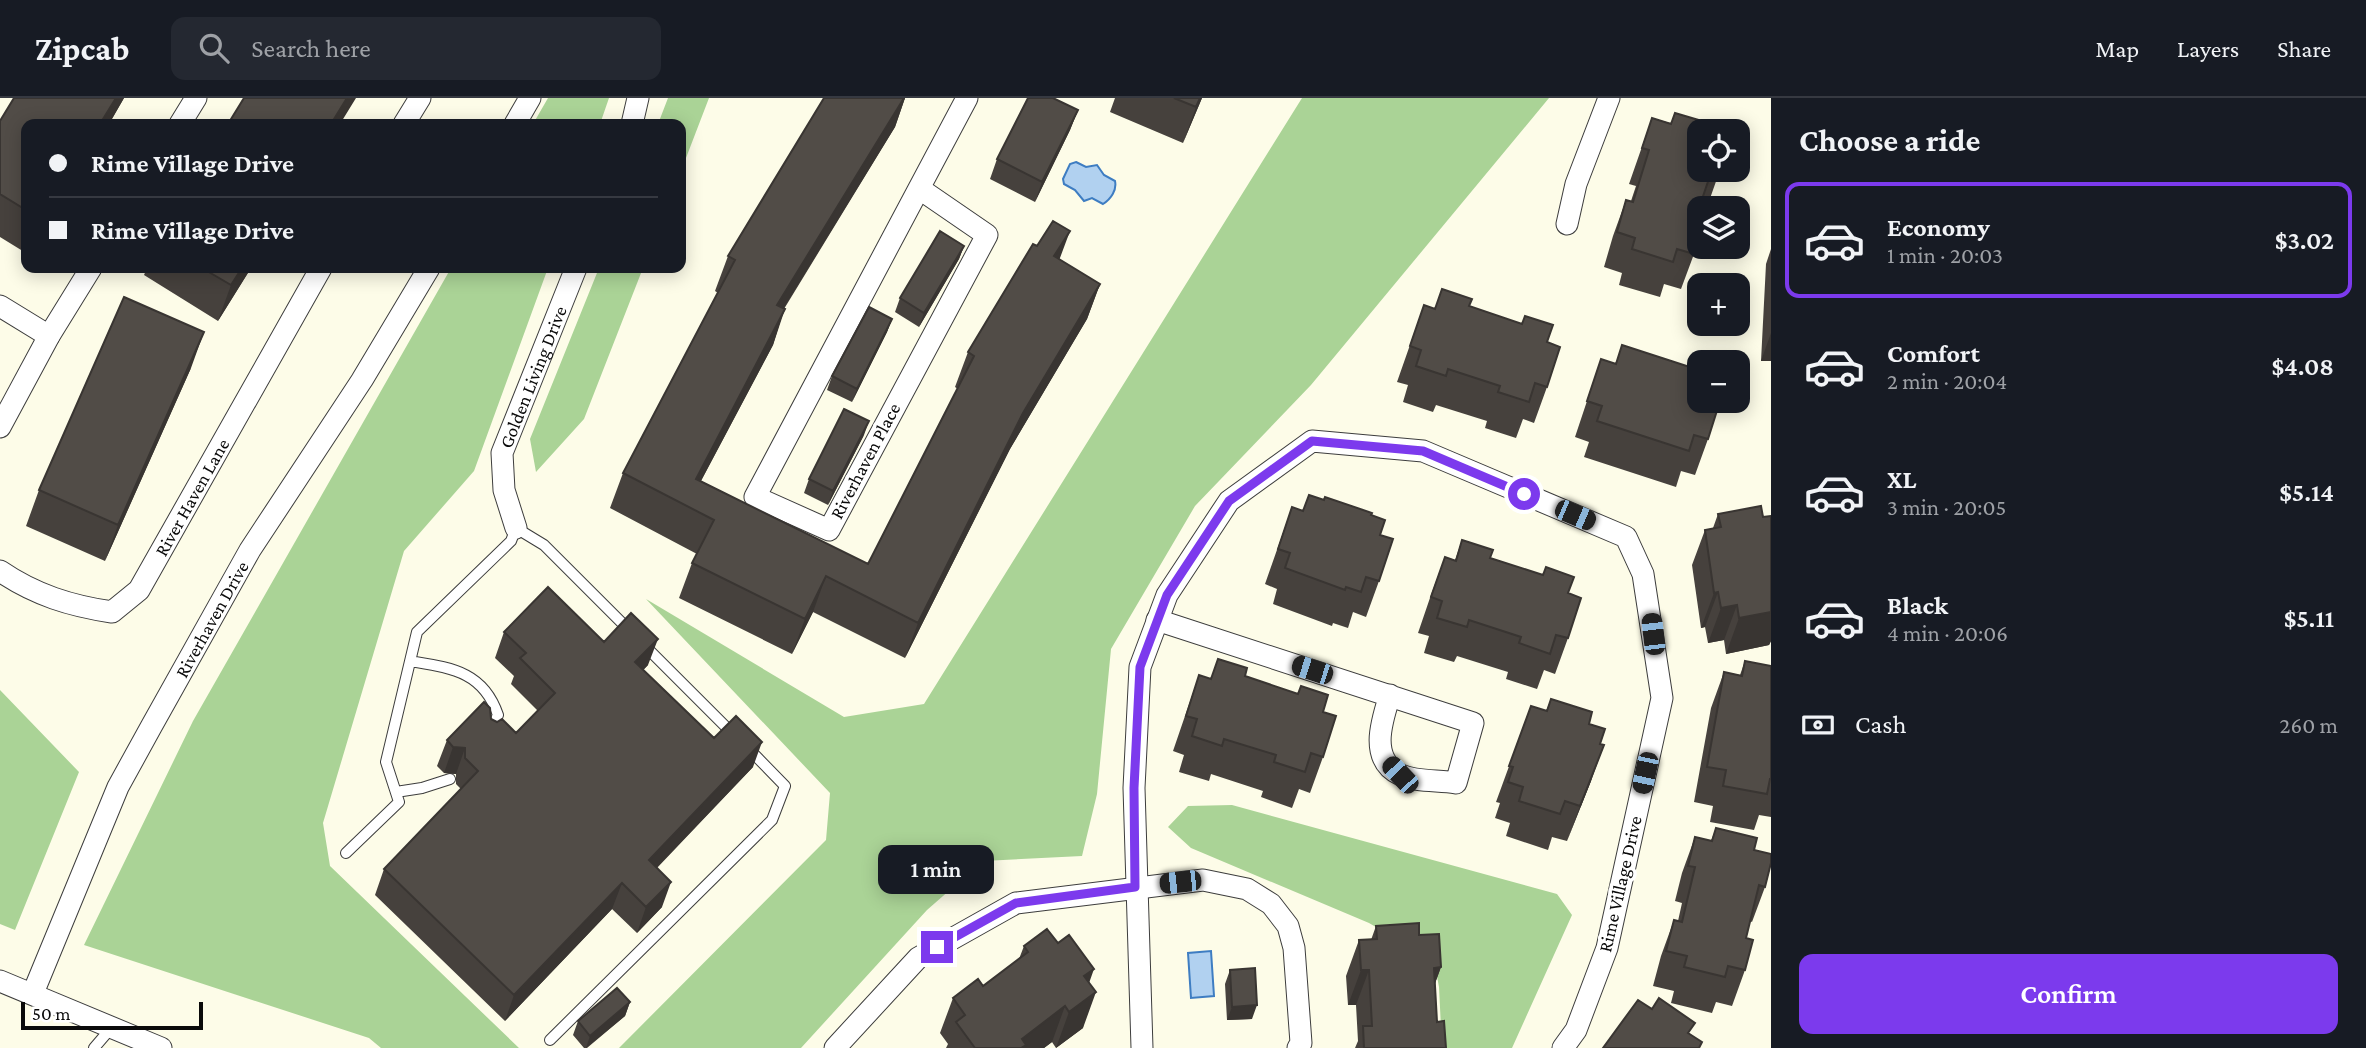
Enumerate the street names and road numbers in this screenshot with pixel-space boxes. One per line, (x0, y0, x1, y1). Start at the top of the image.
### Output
street label: Golden Living Drive (495, 303, 570, 451)
street label: Riverhaven Place (826, 399, 904, 523)
street label: River Haven Lane (150, 435, 233, 559)
street label: Riverhaven Drive (170, 557, 252, 681)
street label: Rime Village Drive (1594, 814, 1646, 954)

